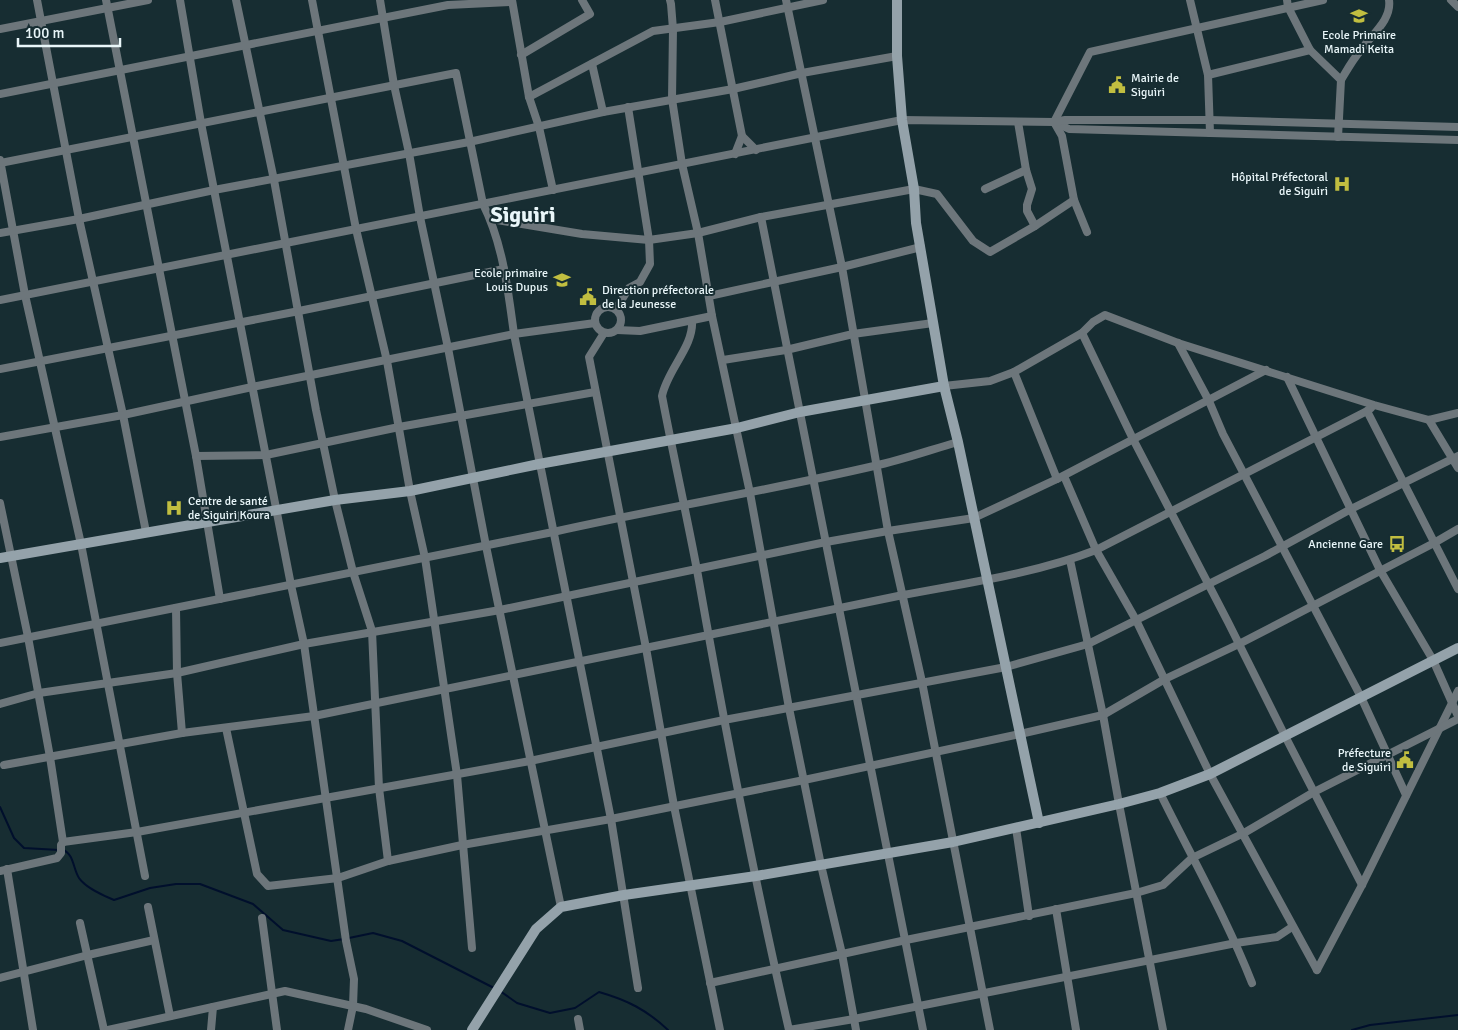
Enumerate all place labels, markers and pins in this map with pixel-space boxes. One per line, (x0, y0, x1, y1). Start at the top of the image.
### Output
school or university icon: Ecole Primaire Mamadi Keita (1349, 6, 1369, 26)
place label: Ecole Primaire Mamadi Keita (1322, 28, 1396, 57)
place label: Mairie de Siguiri (1131, 71, 1179, 100)
public building icon: Mairie de Siguiri (1107, 75, 1127, 95)
place label: Hôpital Préfectoral de Siguiri (1231, 170, 1328, 199)
hospital icon: Hôpital Préfectoral de Siguiri (1332, 174, 1352, 194)
place label: Ecole primaire Louis Dupus (474, 266, 548, 295)
school or university icon: Ecole primaire Louis Dupus (552, 270, 572, 290)
place label: Direction préfectorale de la Jeunesse (602, 283, 714, 312)
public building icon: Direction préfectorale de la Jeunesse (578, 287, 598, 307)
place label: Centre de santé de Siguiri Koura (188, 494, 270, 523)
hospital icon: Centre de santé de Siguiri Koura (164, 498, 184, 518)
bus stop icon: Ancienne Gare (1387, 534, 1407, 554)
place label: Ancienne Gare (1308, 537, 1383, 552)
place label: Préfecture de Siguiri (1338, 746, 1391, 775)
public building icon: Préfecture de Siguiri (1395, 750, 1415, 770)

